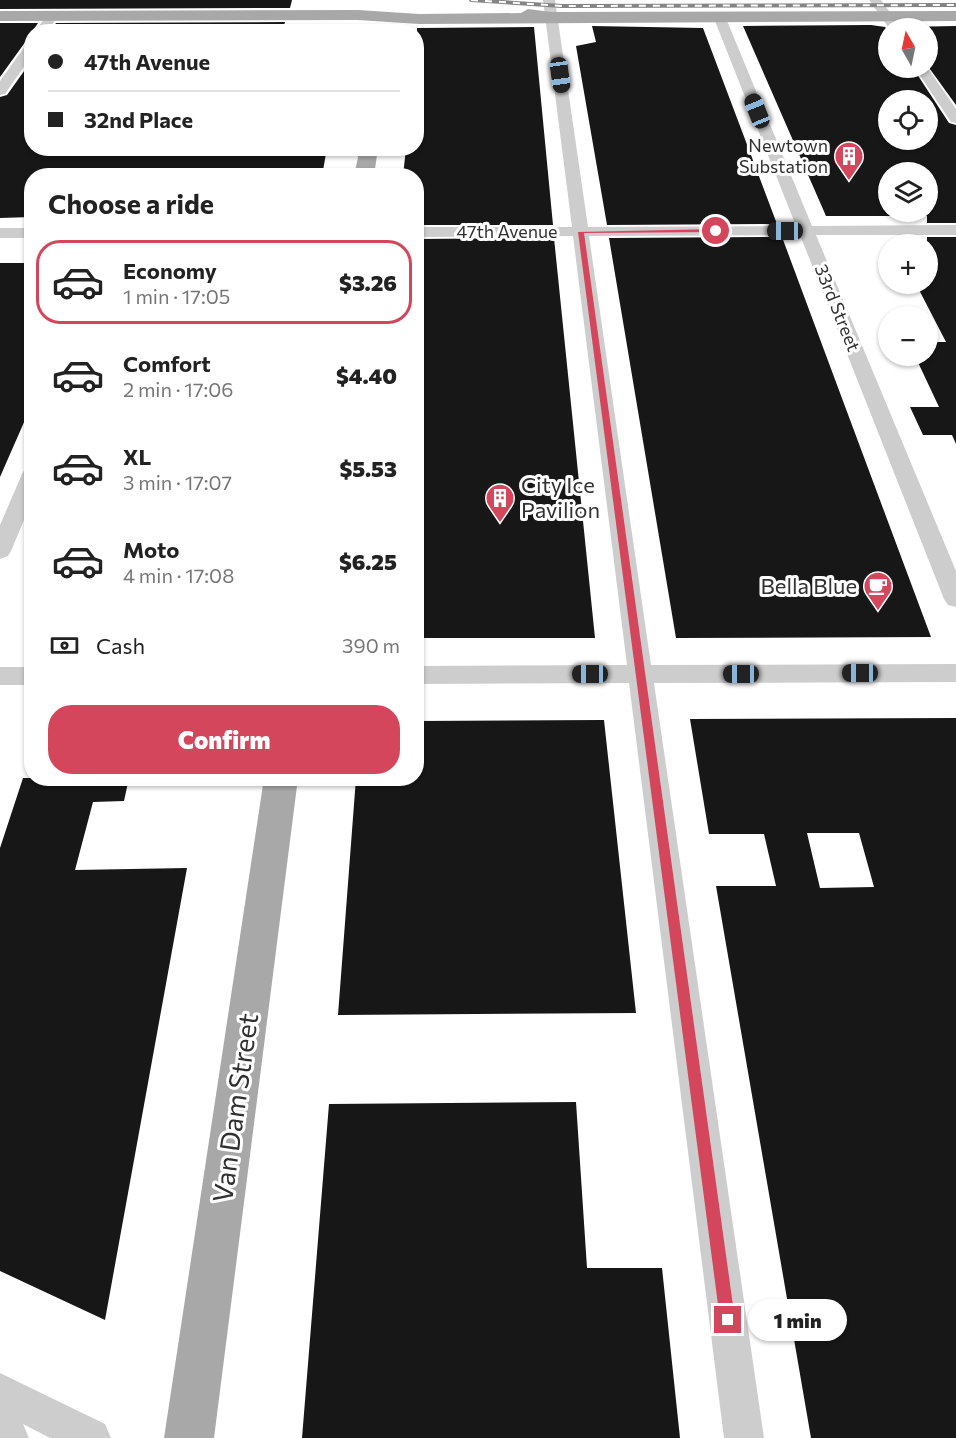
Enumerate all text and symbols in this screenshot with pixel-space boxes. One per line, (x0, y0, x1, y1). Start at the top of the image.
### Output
north arrow (878, 18, 938, 78)
map controls (878, 18, 938, 366)
text: 47th Avenue (84, 48, 210, 75)
car (549, 56, 571, 94)
button: locate (878, 90, 938, 150)
car (742, 91, 772, 131)
text: 32nd Place (84, 106, 193, 133)
place label: Newtown Substation (739, 134, 828, 177)
building icon: Newtown Substation (833, 140, 865, 182)
button: layers (878, 162, 938, 222)
text: Choose a ride (48, 187, 214, 220)
route start (702, 217, 729, 244)
street label: 47th Avenue (456, 220, 558, 242)
car (767, 222, 803, 240)
button: + (878, 234, 938, 294)
icon: car (51, 255, 105, 309)
text: Economy (123, 257, 217, 284)
street label: 33rd Street (810, 261, 865, 354)
text: $3.26 (339, 269, 397, 296)
text: 1 min · 17:05 (123, 284, 230, 308)
button: − (878, 306, 938, 366)
icon: car (51, 348, 105, 402)
text: Comfort (123, 350, 211, 377)
text: $4.40 (336, 362, 397, 389)
text: 2 min · 17:06 (123, 377, 233, 401)
icon: car (51, 441, 105, 495)
text: XL (123, 443, 151, 470)
text: $5.53 (339, 455, 397, 482)
text: 3 min · 17:07 (123, 470, 232, 494)
place label: City Ice Pavilion (521, 471, 600, 523)
building icon: City Ice Pavilion (484, 482, 516, 524)
icon: car (51, 534, 105, 588)
text: Moto (123, 536, 179, 563)
text: $6.25 (339, 548, 397, 575)
text: 4 min · 17:08 (123, 563, 234, 587)
cafe icon: Bella Blue (862, 570, 894, 612)
place label: Bella Blue (761, 572, 857, 599)
icon: cash (48, 629, 81, 662)
text: Cash (96, 632, 145, 659)
text: 390 m (342, 633, 400, 657)
car (842, 664, 878, 682)
car (572, 665, 608, 683)
car (723, 665, 759, 683)
button: Confirm (48, 705, 400, 774)
street label: Van Dam Street (205, 1011, 264, 1205)
callout: 1 min (749, 1299, 848, 1341)
route end (714, 1306, 741, 1333)
text: 1 min (773, 1308, 822, 1332)

